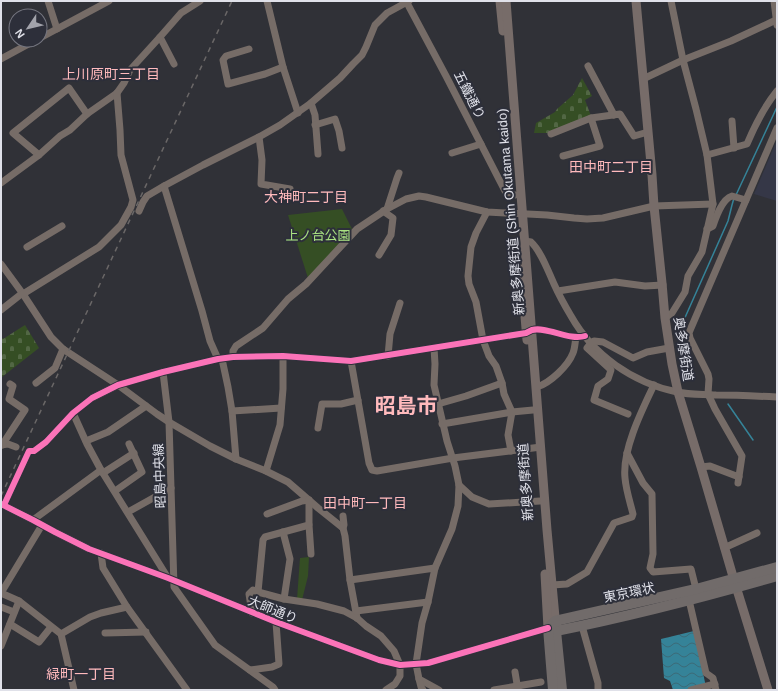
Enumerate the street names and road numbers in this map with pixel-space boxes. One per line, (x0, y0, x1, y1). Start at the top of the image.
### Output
street label: 五鐵通り (451, 69, 488, 122)
street label: 新奥多摩街道 (Shin Okutama kaido) (494, 108, 527, 316)
street label: 奥多摩街道 (671, 316, 696, 382)
street label: 昭島中央線 (151, 443, 168, 509)
street label: 新奥多摩街道 (515, 443, 536, 521)
street label: 東京環状 (602, 580, 656, 605)
street label: 大師通り (246, 593, 300, 626)

